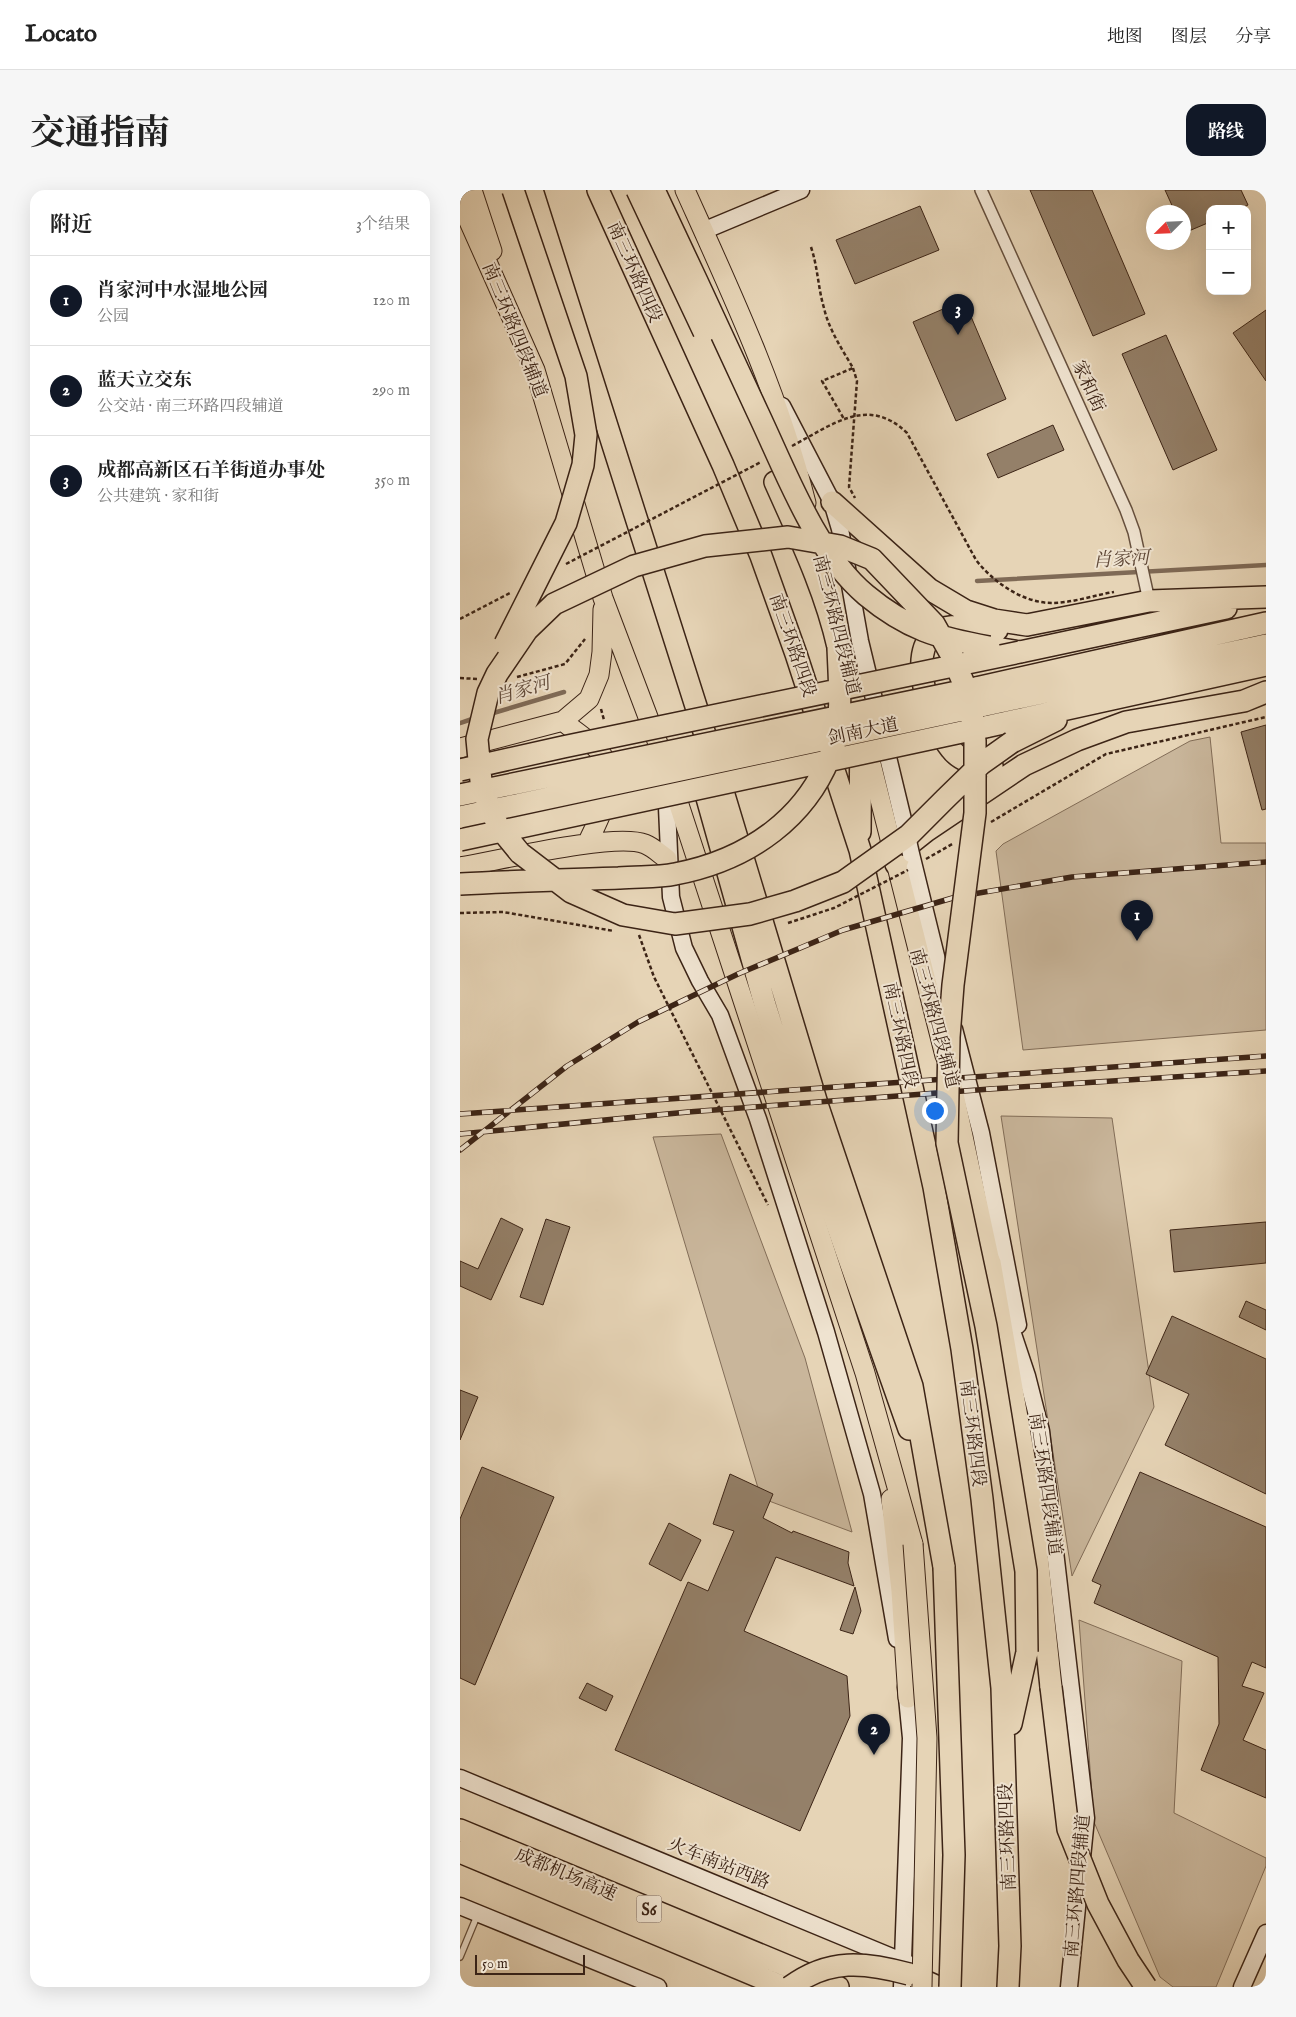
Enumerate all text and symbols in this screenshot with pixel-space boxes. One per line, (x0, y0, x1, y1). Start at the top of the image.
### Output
text: Locato (25, 19, 97, 50)
text: 地图 (1107, 26, 1143, 49)
text: 图层 (1171, 26, 1207, 49)
text: 分享 (1235, 26, 1271, 49)
button: 路线 (1186, 104, 1266, 156)
text: 交通指南 (30, 112, 170, 157)
north arrow (1146, 205, 1191, 250)
map controls (1206, 205, 1251, 295)
button: + (1206, 205, 1251, 250)
text: 附近 (50, 212, 92, 239)
text: 3个结果 (356, 215, 410, 235)
street label: 南三环路四段 (601, 219, 666, 327)
button: − (1206, 250, 1251, 295)
street label: 南三环路四段辅道 (476, 259, 551, 402)
text: 肖家河中水湿地公园 (97, 279, 268, 303)
text: 1 (63, 291, 69, 311)
text: 120 m (373, 291, 410, 311)
pin: 3 (942, 294, 974, 335)
text: 公园 (97, 307, 129, 327)
street label: 家和街 (1066, 357, 1109, 416)
text: 蓝天立交东 (97, 369, 192, 393)
text: 2 (62, 381, 70, 401)
text: 290 m (372, 381, 410, 401)
text: 公交站 · 南三环路四段辅道 (97, 397, 284, 417)
text: 成都高新区石羊街道办事处 (97, 459, 325, 483)
text: 3 (63, 471, 69, 491)
text: 350 m (375, 471, 410, 491)
text: 公共建筑 · 家和街 (97, 487, 220, 507)
water label: 肖家河 (1092, 546, 1153, 573)
street label: 南三环路四段辅道 (807, 553, 864, 698)
street label: 南三环路四段 (763, 591, 820, 700)
water label: 肖家河 (492, 671, 556, 710)
street label: 剑南大道 (826, 714, 901, 751)
pin: 1 (1121, 900, 1153, 941)
street label: 南三环路四段辅道 (904, 946, 963, 1091)
street label: 南三环路四段 (877, 980, 922, 1091)
your location (922, 1098, 948, 1124)
street label: 南三环路四段 (954, 1378, 990, 1488)
street label: 南三环路四段辅道 (1023, 1411, 1066, 1557)
pin: 2 (858, 1714, 890, 1755)
street label: 南三环路四段 (995, 1783, 1022, 1891)
street label: 南三环路四段辅道 (1061, 1813, 1096, 1959)
street label: 火车南站西路 (664, 1833, 773, 1895)
street label: 成都机场高速 (511, 1844, 620, 1907)
road number: S6 (636, 1896, 662, 1922)
scale bar (475, 1952, 585, 1975)
text: 50 m (482, 1955, 508, 1973)

